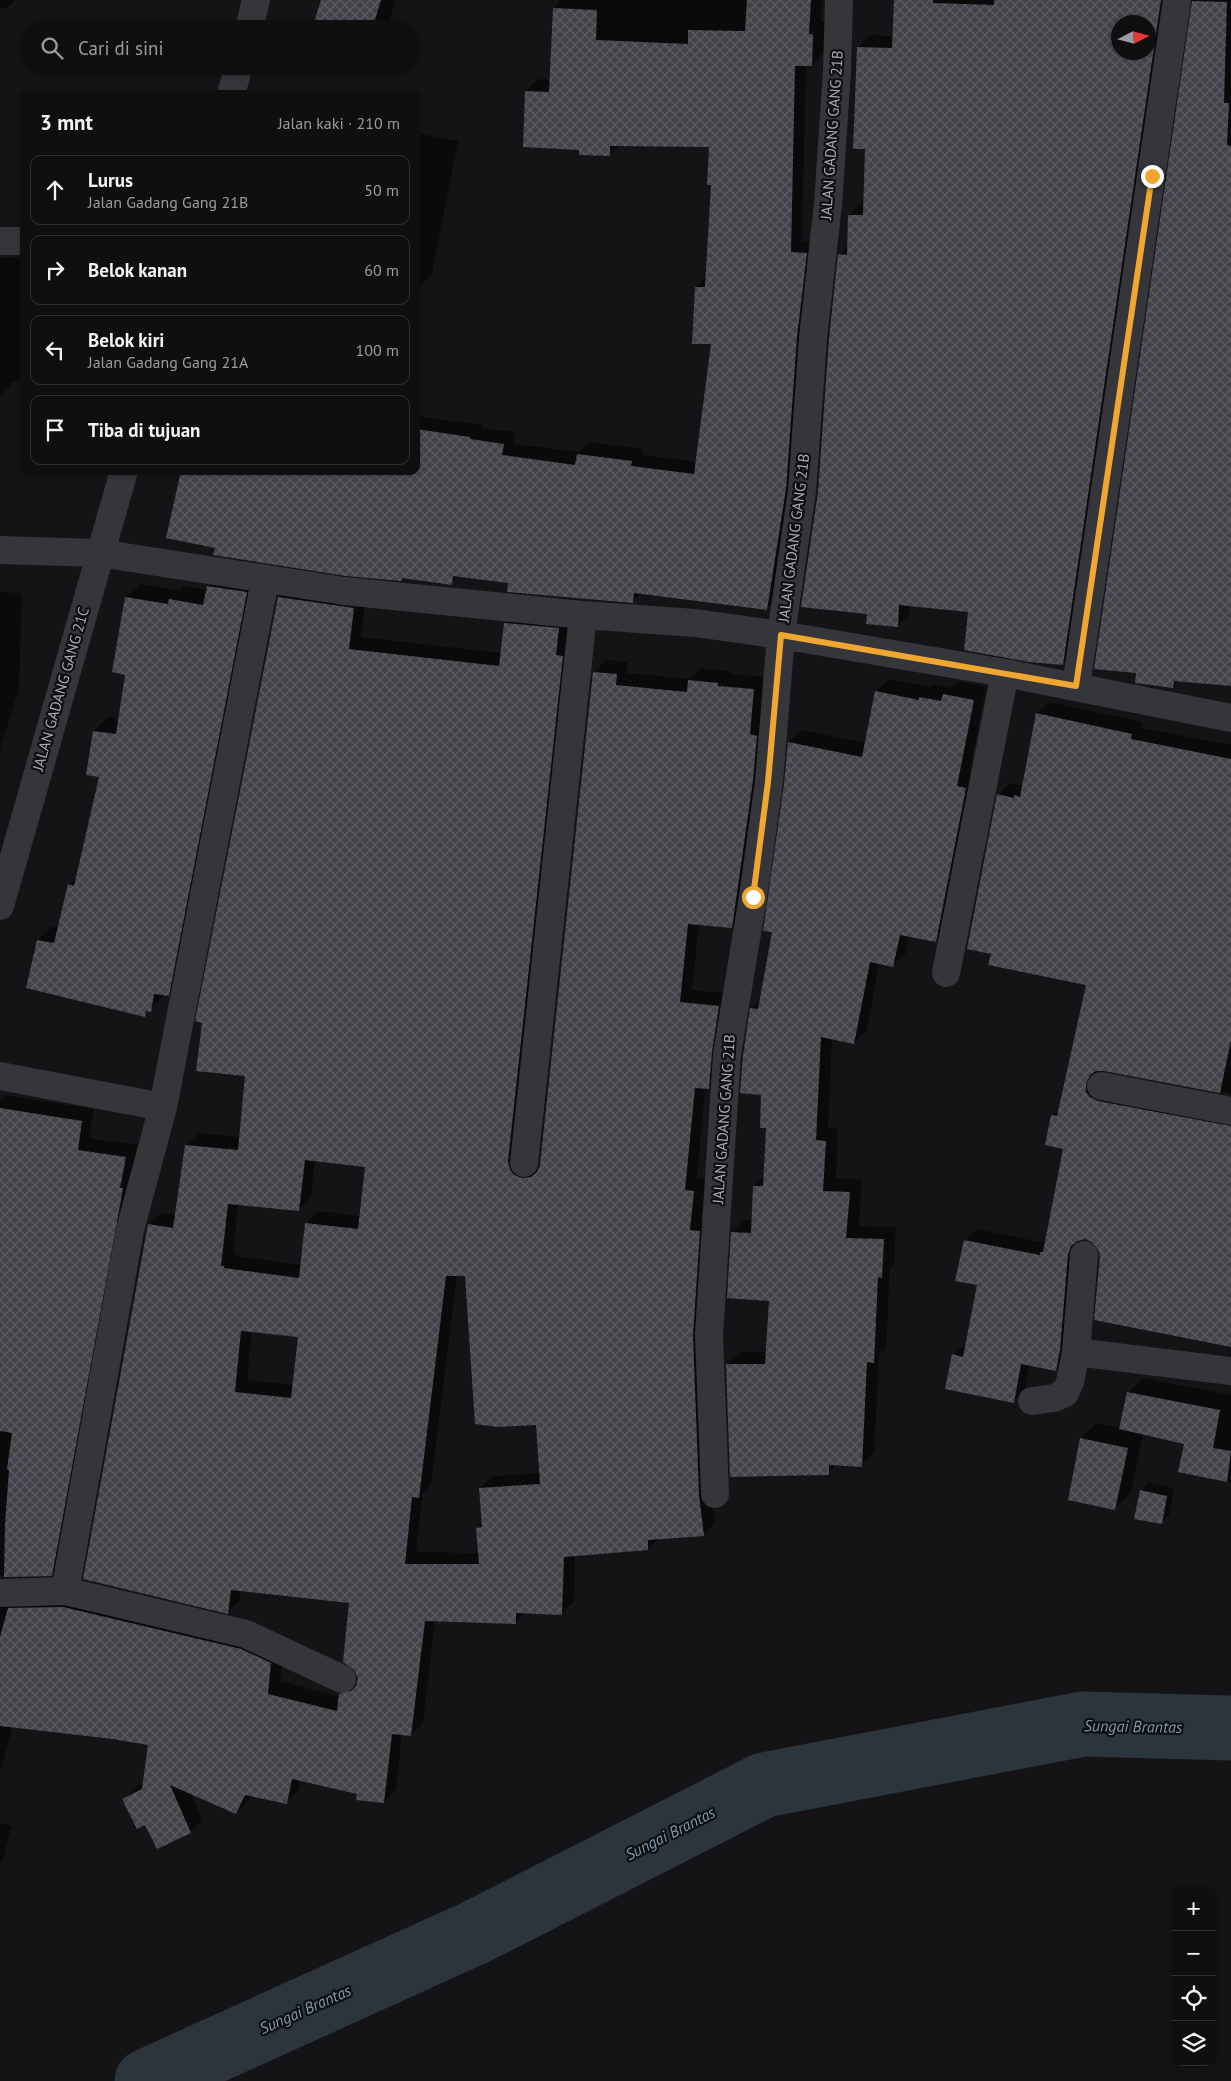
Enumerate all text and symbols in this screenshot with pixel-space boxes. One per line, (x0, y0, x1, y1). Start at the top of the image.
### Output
north arrow (1111, 15, 1156, 60)
search box (20, 20, 420, 75)
icon: search (38, 34, 66, 62)
text: Cari di sini (78, 36, 164, 60)
street label: JALAN GADANG GANG 21B (816, 50, 847, 221)
text: 3 mnt (40, 109, 93, 136)
text: Jalan kaki · 210 m (278, 113, 400, 133)
route end (1141, 165, 1164, 188)
text: Lurus (88, 168, 133, 192)
icon: ahead (41, 176, 69, 204)
text: 50 m (364, 180, 399, 200)
text: Jalan Gadang Gang 21B (88, 192, 248, 212)
icon: right (41, 256, 69, 284)
text: Belok kanan (88, 258, 187, 282)
text: 60 m (364, 260, 399, 280)
text: Belok kiri (88, 328, 164, 352)
icon: left (41, 336, 69, 364)
text: 100 m (356, 340, 399, 360)
text: Jalan Gadang Gang 21A (88, 352, 248, 372)
icon: arrive (41, 416, 69, 444)
text: Tiba di tujuan (88, 418, 200, 442)
street label: JALAN GADANG GANG 21B (774, 453, 813, 624)
street label: JALAN GADANG GANG 21C (28, 605, 93, 774)
route start (742, 886, 765, 909)
street label: JALAN GADANG GANG 21B (708, 1034, 739, 1205)
water label: Sungai Brantas (1084, 1715, 1183, 1737)
water label: Sungai Brantas (622, 1801, 719, 1864)
map controls (1171, 1886, 1216, 2066)
button: + (1171, 1886, 1216, 1931)
button: − (1171, 1931, 1216, 1976)
button: locate (1171, 1976, 1216, 2021)
water label: Sungai Brantas (256, 1980, 355, 2038)
button: layers (1171, 2021, 1216, 2066)

